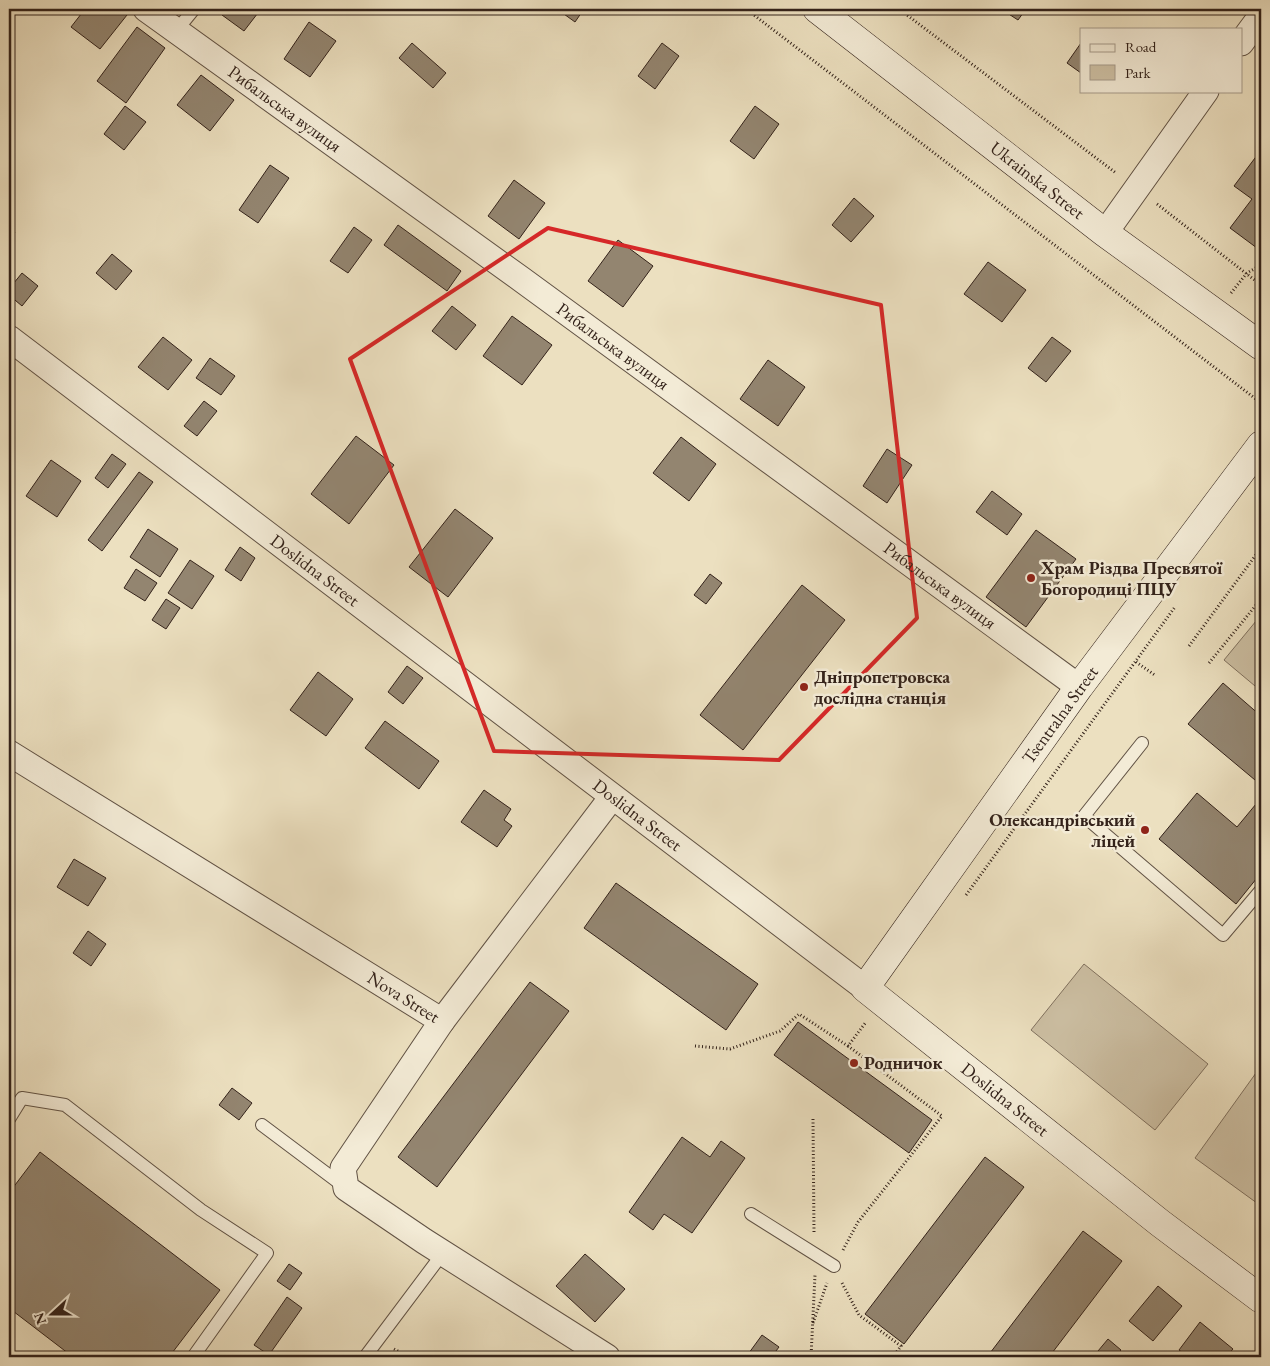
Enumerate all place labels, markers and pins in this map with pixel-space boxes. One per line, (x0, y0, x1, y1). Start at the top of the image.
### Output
place label: Храм Різдва Пресвятої Богородиці ПЦУ (1040, 556, 1223, 600)
marker: Храм Різдва Пресвятої Богородиці ПЦУ (1025, 572, 1037, 584)
place label: Дніпропетровска дослідна станція (814, 665, 950, 709)
marker: Дніпропетровска дослідна станція (798, 681, 810, 693)
place label: Олександрівський ліцей (989, 808, 1135, 852)
marker: Олександрівський ліцей (1139, 824, 1151, 836)
place label: Родничок (864, 1051, 942, 1074)
marker: Родничок (848, 1057, 860, 1069)

